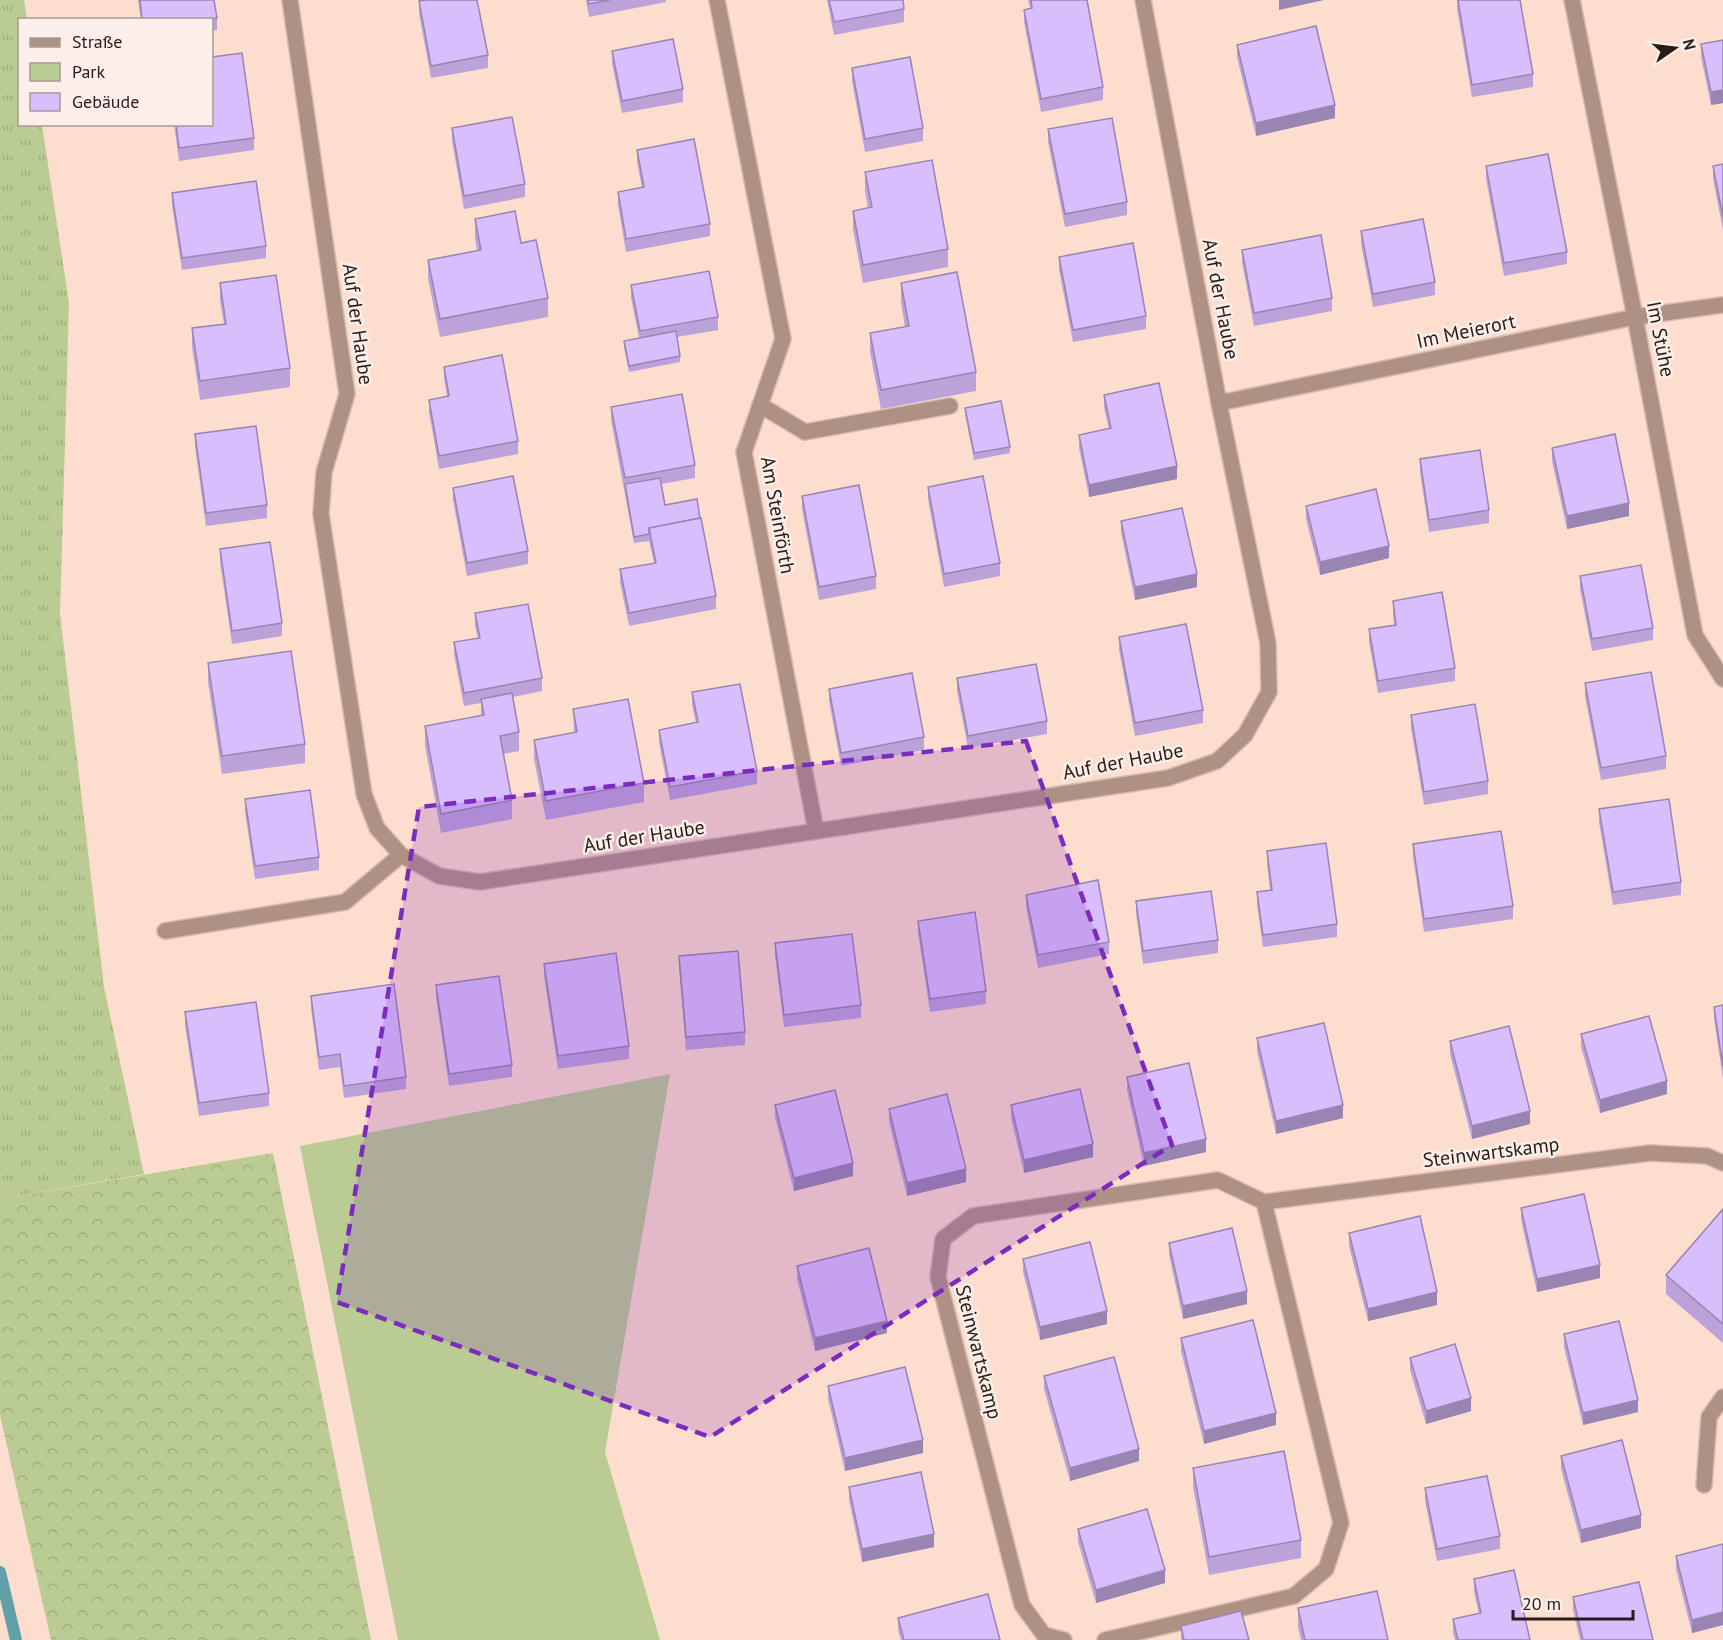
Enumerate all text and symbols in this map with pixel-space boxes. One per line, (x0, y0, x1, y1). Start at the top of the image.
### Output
legend (18, 18, 213, 126)
north arrow (1645, 18, 1705, 78)
text: Straße (72, 30, 123, 53)
text: N (1679, 37, 1701, 52)
text: Park (72, 60, 105, 83)
text: Gebäude (72, 90, 139, 113)
street label: Auf der Haube (1197, 236, 1245, 362)
street label: Auf der Haube (337, 262, 379, 386)
street label: Im Stühe (1641, 299, 1681, 379)
street label: Im Meierort (1414, 308, 1518, 354)
street label: Am Steinförth (755, 454, 801, 576)
street label: Auf der Haube (1060, 737, 1186, 785)
street label: Auf der Haube (582, 814, 706, 858)
street label: Steinwartskamp (1421, 1131, 1561, 1173)
street label: Steinwartskamp (950, 1282, 1008, 1422)
scale bar (1513, 1583, 1633, 1621)
text: 20 m (1522, 1592, 1561, 1615)

